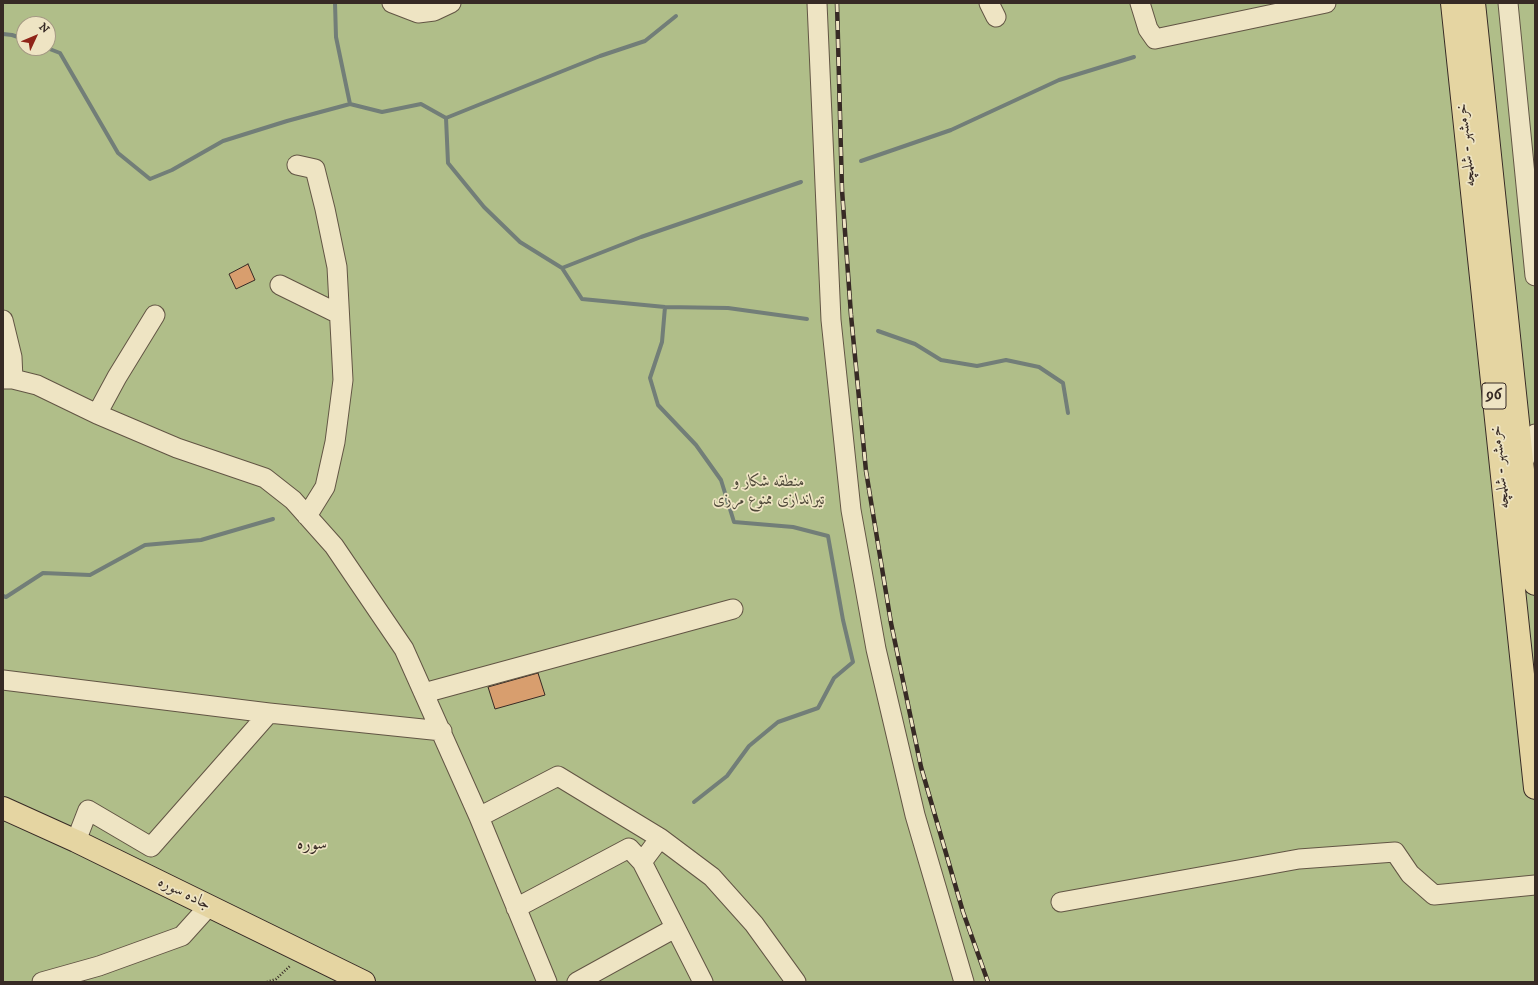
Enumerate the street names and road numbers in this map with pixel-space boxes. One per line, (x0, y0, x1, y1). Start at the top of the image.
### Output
street label: خرمشهر - شلمچه (1453, 102, 1481, 188)
road number: 96 (1482, 383, 1506, 409)
street label: خرمشهر - شلمچه (1487, 424, 1515, 510)
street label: جاده سوره (154, 873, 214, 915)

